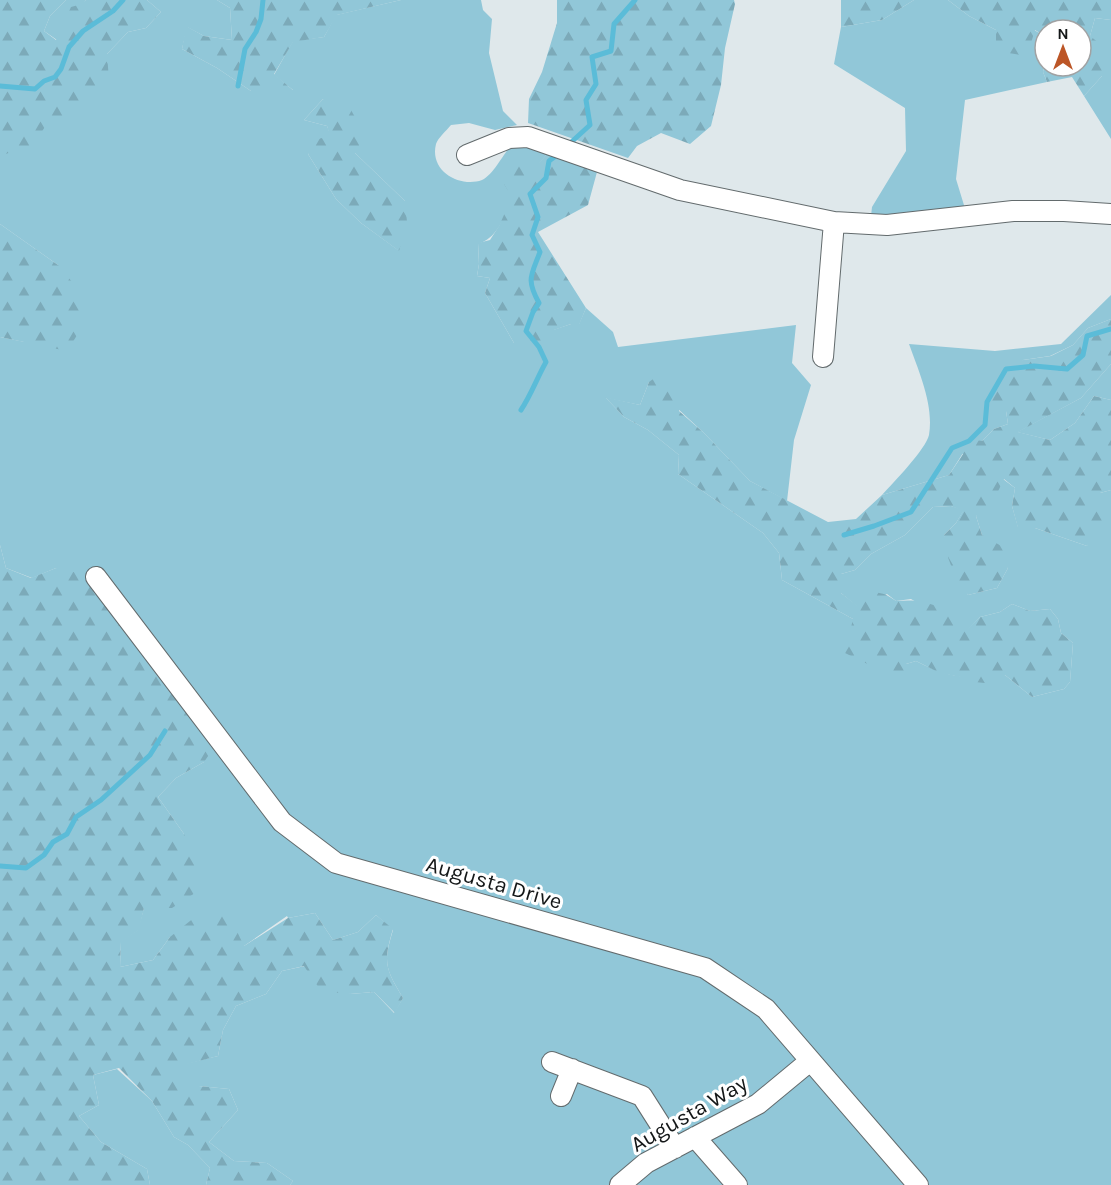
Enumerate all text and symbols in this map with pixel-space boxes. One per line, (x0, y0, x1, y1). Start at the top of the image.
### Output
north arrow (1033, 18, 1093, 78)
text: N (1057, 24, 1069, 43)
street label: Augusta Drive (423, 851, 565, 915)
street label: Augusta Way (626, 1070, 752, 1158)

